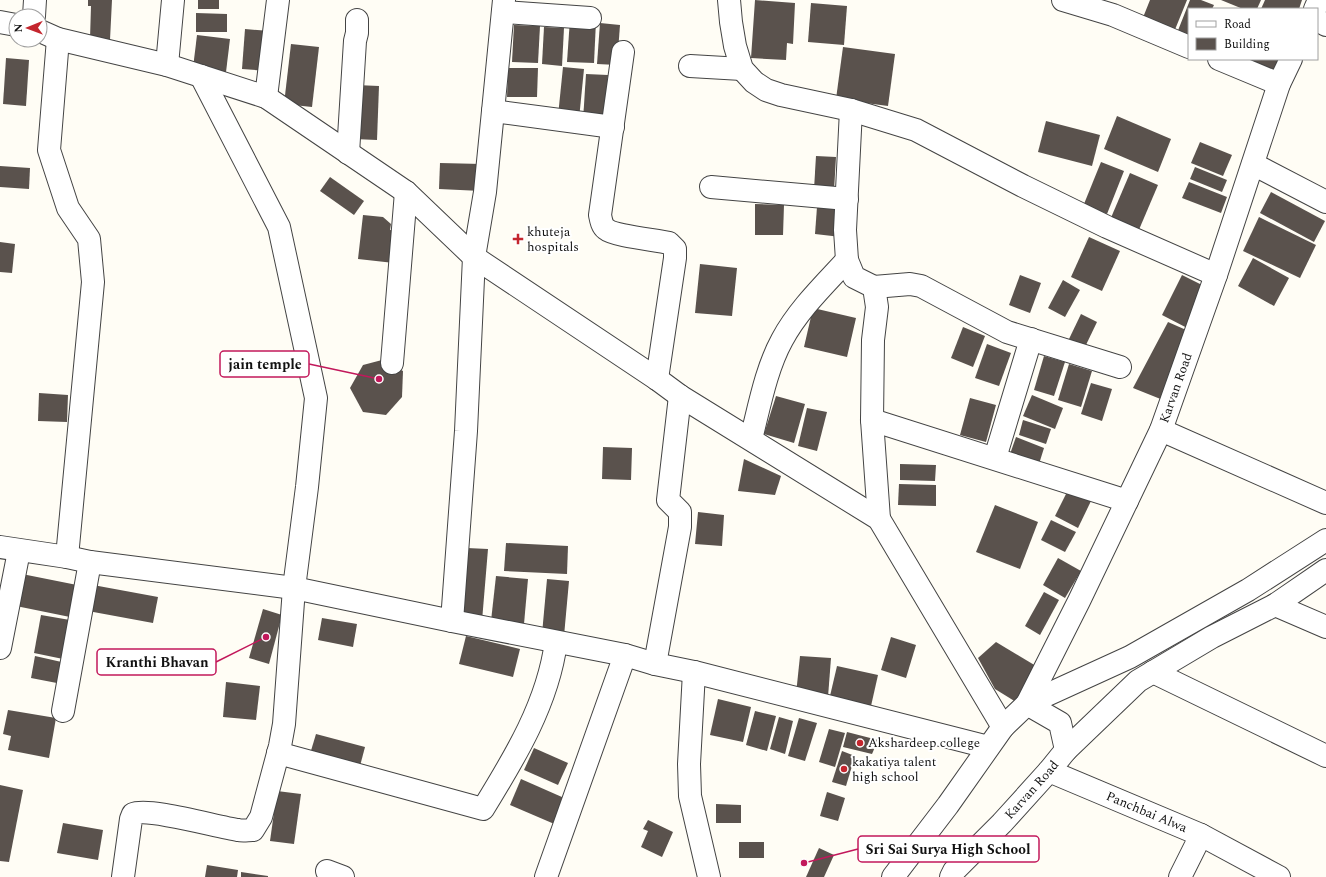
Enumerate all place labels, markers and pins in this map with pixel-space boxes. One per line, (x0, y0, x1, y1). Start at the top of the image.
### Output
place label: khuteja hospitals (527, 222, 579, 257)
marker: khuteja hospitals (512, 233, 524, 245)
callout: jain temple (220, 351, 309, 377)
callout: Kranthi Bhavan (97, 649, 216, 675)
place label: Akshardeep college (868, 733, 980, 753)
marker: Akshardeep college (855, 738, 865, 748)
place label: kakatiya talent high school (852, 752, 937, 787)
marker: kakatiya talent high school (839, 764, 849, 774)
callout: Sri Sai Surya High School (858, 836, 1039, 862)

